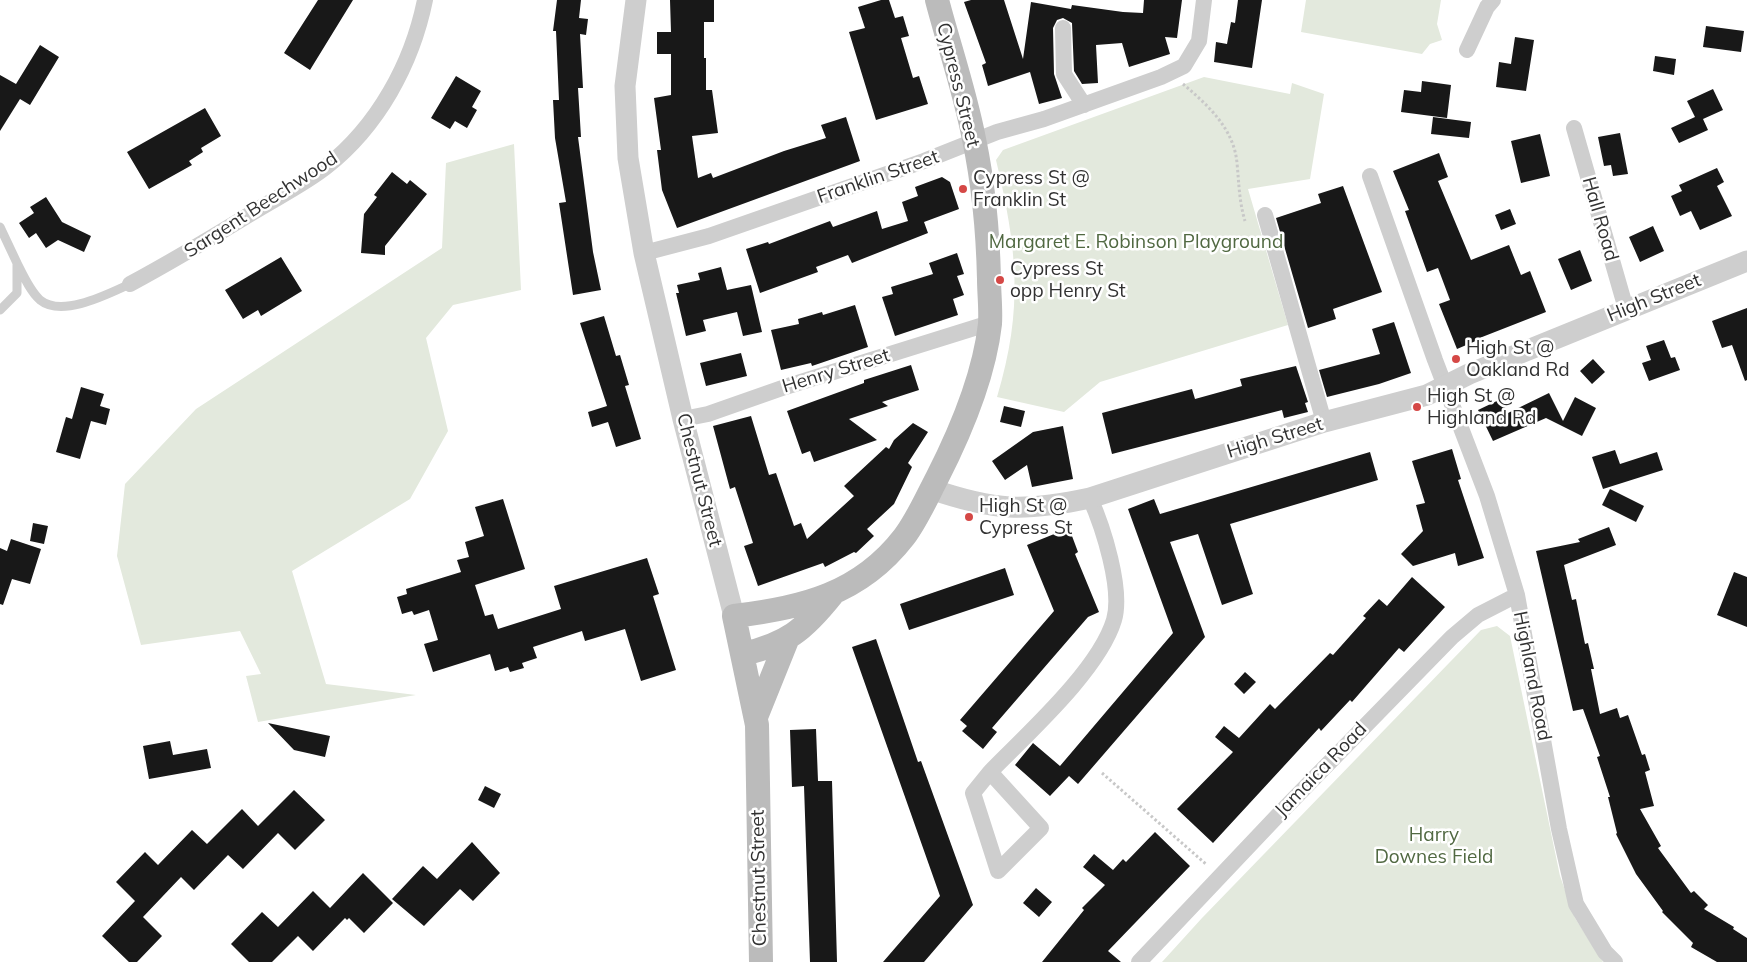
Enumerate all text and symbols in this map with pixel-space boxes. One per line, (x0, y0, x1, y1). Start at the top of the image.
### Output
street label: Cypress Street (932, 20, 984, 150)
street label: Franklin Street (814, 146, 942, 208)
street label: Sargent Beechwood (180, 147, 342, 263)
place label: Cypress St @ Franklin St (973, 167, 1090, 211)
street label: Hall Road (1577, 174, 1623, 264)
marker: Cypress St @ Franklin St (957, 183, 969, 195)
park label: Margaret E. Robinson Playground (989, 231, 1283, 253)
place label: Cypress St opp Henry St (1010, 258, 1126, 302)
street label: High Street (1604, 269, 1704, 327)
marker: Cypress St opp Henry St (994, 274, 1006, 286)
place label: High St @ Oakland Rd (1466, 337, 1570, 381)
street label: Henry Street (780, 344, 892, 398)
marker: High St @ Oakland Rd (1450, 353, 1462, 365)
place label: High St @ Highland Rd (1427, 385, 1536, 429)
marker: High St @ Highland Rd (1411, 401, 1423, 413)
street label: Chestnut Street (671, 411, 727, 549)
street label: High Street (1224, 413, 1326, 463)
place label: High St @ Cypress St (979, 495, 1072, 539)
marker: High St @ Cypress St (963, 511, 975, 523)
street label: Highland Road (1508, 609, 1556, 743)
street label: Jamaica Road (1270, 718, 1372, 822)
street label: Chestnut Street (746, 809, 772, 947)
park label: Harry Downes Field (1375, 824, 1493, 868)

